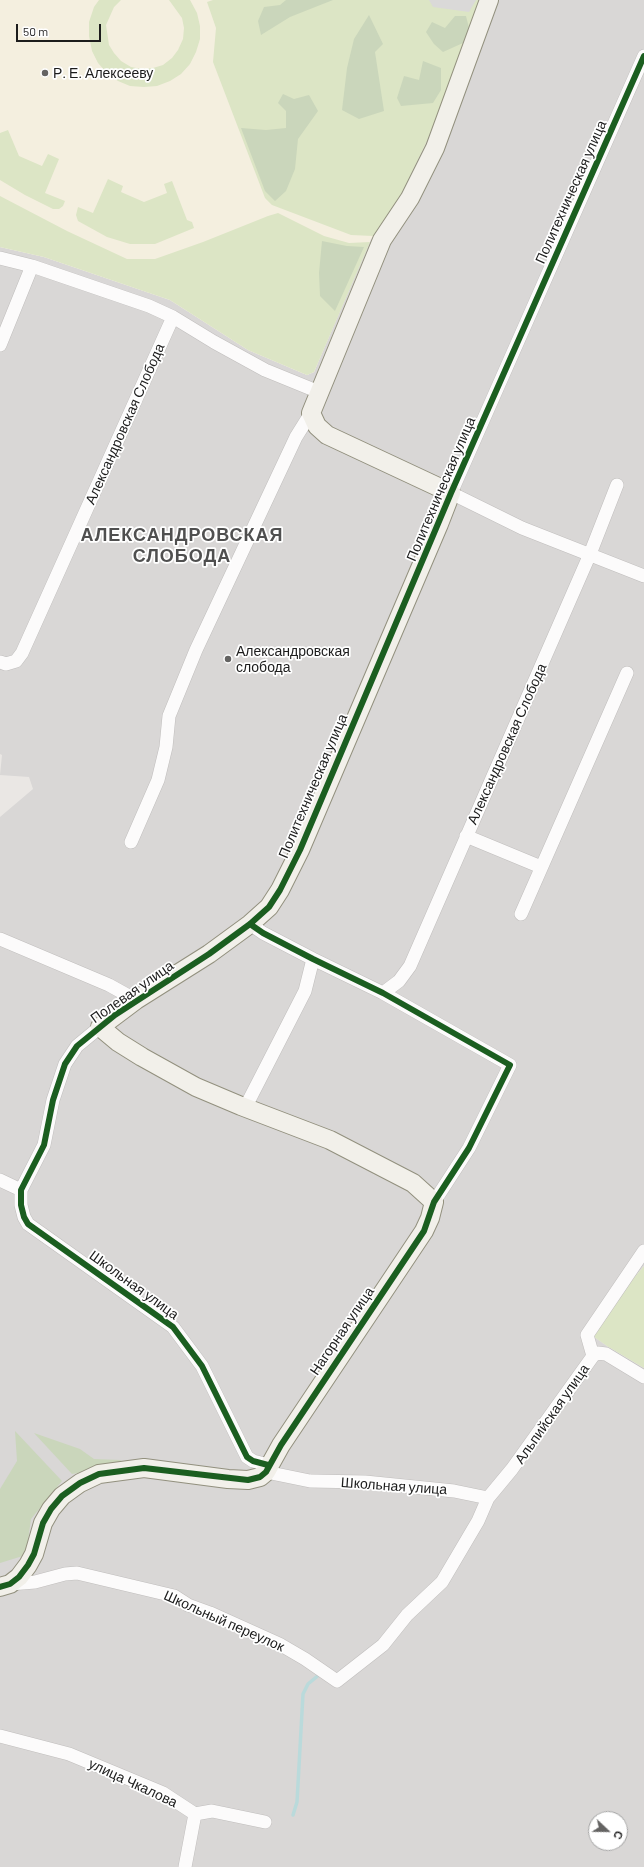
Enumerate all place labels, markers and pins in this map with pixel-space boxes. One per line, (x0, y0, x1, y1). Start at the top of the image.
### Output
place label: Р. Е. Алексееву (53, 65, 153, 81)
marker: Р. Е. Алексееву (40, 68, 50, 78)
place label: Александровская слобода (236, 643, 350, 676)
marker: Александровская слобода (223, 654, 233, 664)

